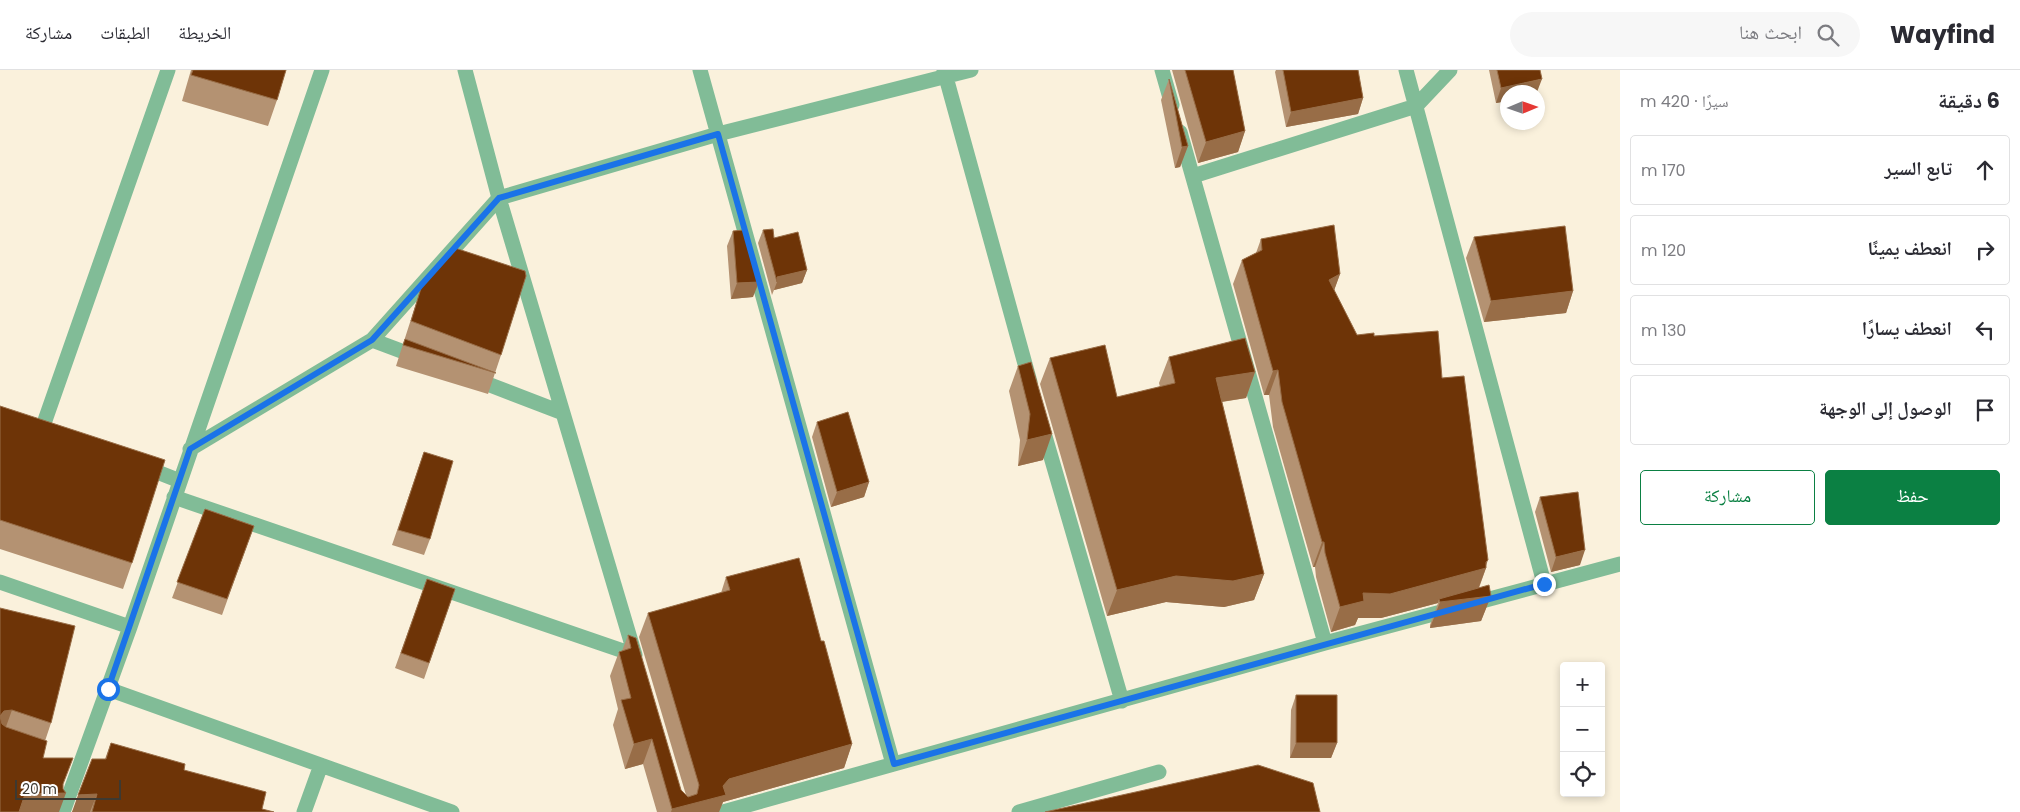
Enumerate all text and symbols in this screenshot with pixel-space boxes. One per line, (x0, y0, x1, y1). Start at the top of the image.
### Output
search box (1510, 12, 1860, 57)
text: Wayfind (1890, 18, 1995, 51)
text: ابحث هنا (1739, 19, 1802, 46)
text: مشاركة (25, 20, 72, 45)
text: الطبقات (100, 20, 150, 45)
text: الخريطة (178, 20, 231, 45)
icon: search (1814, 21, 1842, 49)
north arrow (1500, 85, 1545, 130)
text: 6 دقيقة (1938, 86, 2000, 115)
text: سيرًا · 420 m (1640, 90, 1729, 113)
text: تابع السير (1885, 155, 1952, 182)
icon: ahead (1971, 156, 1999, 184)
text: 170 m (1641, 159, 1686, 182)
text: انعطف يمينًا (1867, 235, 1952, 262)
icon: right (1971, 236, 1999, 264)
text: 120 m (1641, 239, 1686, 262)
text: انعطف يسارًا (1862, 315, 1952, 342)
icon: left (1971, 316, 1999, 344)
text: 130 m (1641, 319, 1686, 342)
text: الوصول إلى الوجهة (1819, 395, 1952, 422)
icon: arrive (1971, 396, 1999, 424)
button: مشاركة (1640, 470, 1815, 525)
button: حفظ (1825, 470, 2000, 525)
route end (1533, 573, 1556, 596)
map controls (1560, 662, 1605, 797)
button: + (1560, 662, 1605, 707)
route start (97, 678, 120, 701)
button: − (1560, 707, 1605, 752)
button: locate (1560, 752, 1605, 797)
scale bar (15, 777, 121, 800)
text: 20 m (22, 779, 57, 799)

